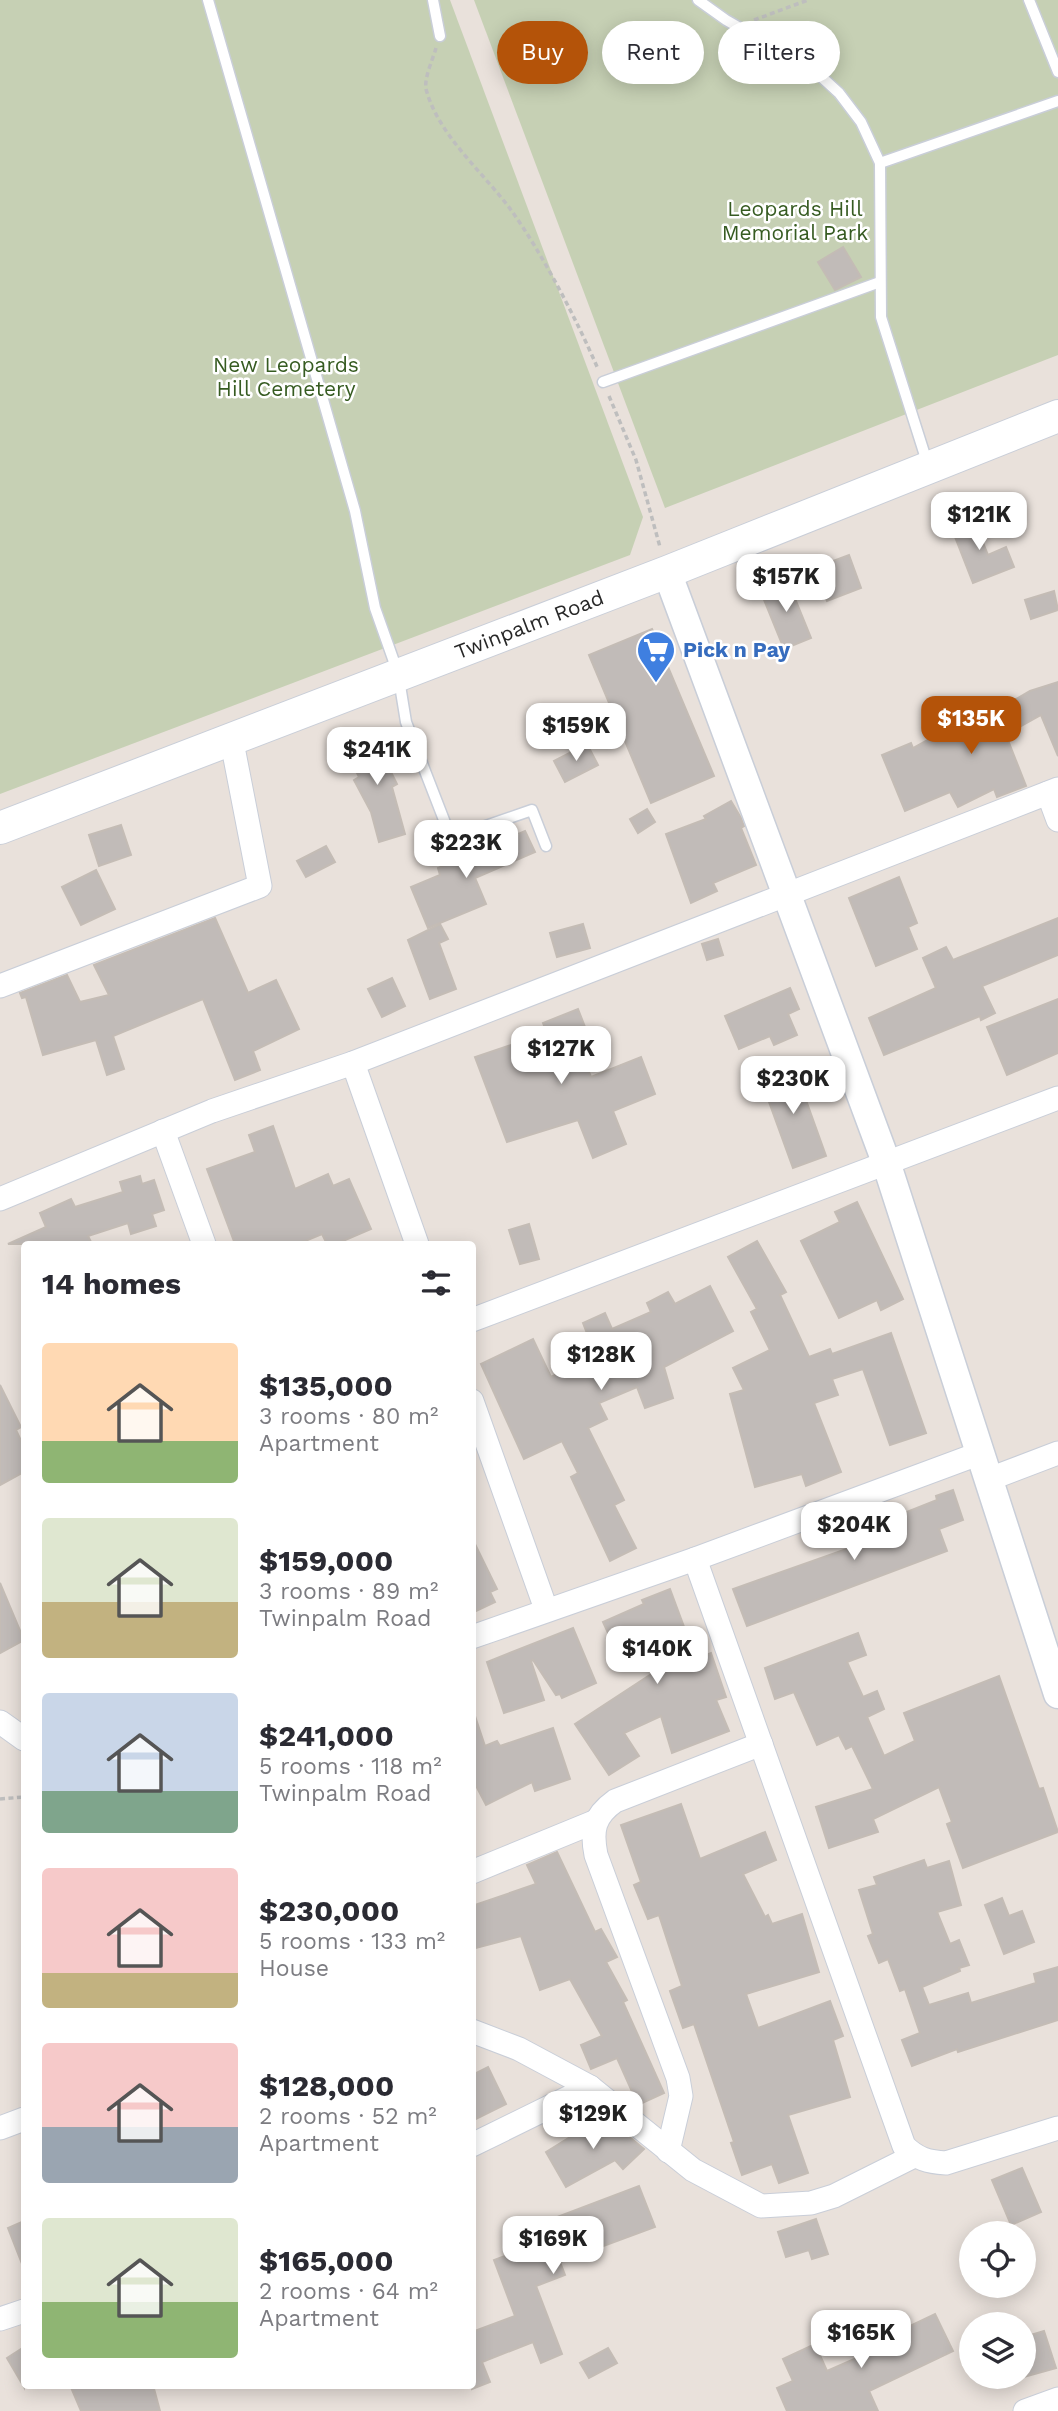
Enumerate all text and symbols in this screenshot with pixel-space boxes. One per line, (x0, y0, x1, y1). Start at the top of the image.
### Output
chip: Buy (497, 21, 588, 84)
chip: Rent (602, 21, 704, 84)
chip: Filters (718, 21, 840, 84)
park label: Leopards Hill Memorial Park (722, 196, 868, 245)
park label: New Leopards Hill Cemetery (213, 352, 359, 401)
pin: $121K (930, 492, 1028, 552)
text: $121K (947, 501, 1011, 528)
pin: $157K (737, 554, 835, 614)
text: $157K (752, 563, 820, 590)
street label: Twinpalm Road (451, 584, 607, 664)
supermarket icon: Pick n Pay (635, 629, 677, 684)
place label: Pick n Pay (683, 637, 790, 662)
pin: $135K (922, 696, 1020, 756)
pin: $159K (527, 704, 625, 763)
text: $135K (937, 705, 1005, 732)
text: $159K (542, 712, 610, 739)
pin: $241K (328, 728, 426, 787)
text: $241K (343, 736, 411, 763)
pin: $223K (417, 820, 515, 880)
text: $223K (430, 829, 502, 856)
pin: $127K (512, 1026, 610, 1086)
text: $127K (527, 1035, 595, 1062)
pin: $230K (744, 1056, 842, 1116)
text: $230K (757, 1065, 829, 1092)
icon: filters (417, 1264, 455, 1302)
text: 14 homes (42, 1266, 181, 1301)
pin: $128K (552, 1332, 650, 1392)
text: $128K (567, 1341, 635, 1368)
text: $135,000 (259, 1368, 393, 1403)
icon: home (98, 1371, 182, 1455)
text: 3 rooms · 80 m² (259, 1403, 438, 1430)
text: Apartment (259, 1430, 379, 1457)
pin: $204K (805, 1502, 903, 1562)
text: $204K (817, 1511, 891, 1538)
text: $159,000 (259, 1543, 393, 1578)
icon: home (98, 1546, 182, 1630)
text: 3 rooms · 89 m² (259, 1578, 438, 1605)
text: Twinpalm Road (259, 1605, 431, 1632)
pin: $140K (608, 1626, 706, 1686)
text: $140K (622, 1635, 692, 1662)
text: $241,000 (259, 1718, 394, 1753)
icon: home (98, 1721, 182, 1805)
text: 5 rooms · 118 m² (259, 1753, 442, 1780)
text: Twinpalm Road (259, 1780, 431, 1807)
text: $230,000 (259, 1893, 399, 1928)
icon: home (98, 1896, 182, 1980)
text: 5 rooms · 133 m² (259, 1928, 445, 1955)
text: House (259, 1955, 329, 1982)
text: $128,000 (259, 2068, 394, 2103)
icon: home (98, 2071, 182, 2155)
pin: $129K (544, 2092, 642, 2151)
text: $129K (559, 2100, 627, 2127)
text: 2 rooms · 52 m² (259, 2103, 437, 2130)
text: Apartment (259, 2130, 379, 2157)
pin: $169K (504, 2216, 602, 2276)
map controls (959, 2221, 1036, 2389)
button: locate (959, 2221, 1036, 2298)
text: $169K (519, 2225, 587, 2252)
text: $165,000 (259, 2243, 394, 2278)
icon: home (98, 2246, 182, 2330)
text: 2 rooms · 64 m² (259, 2278, 438, 2305)
text: Apartment (259, 2305, 379, 2332)
pin: $165K (812, 2310, 910, 2370)
button: layers (959, 2312, 1036, 2389)
text: $165K (827, 2319, 895, 2346)

